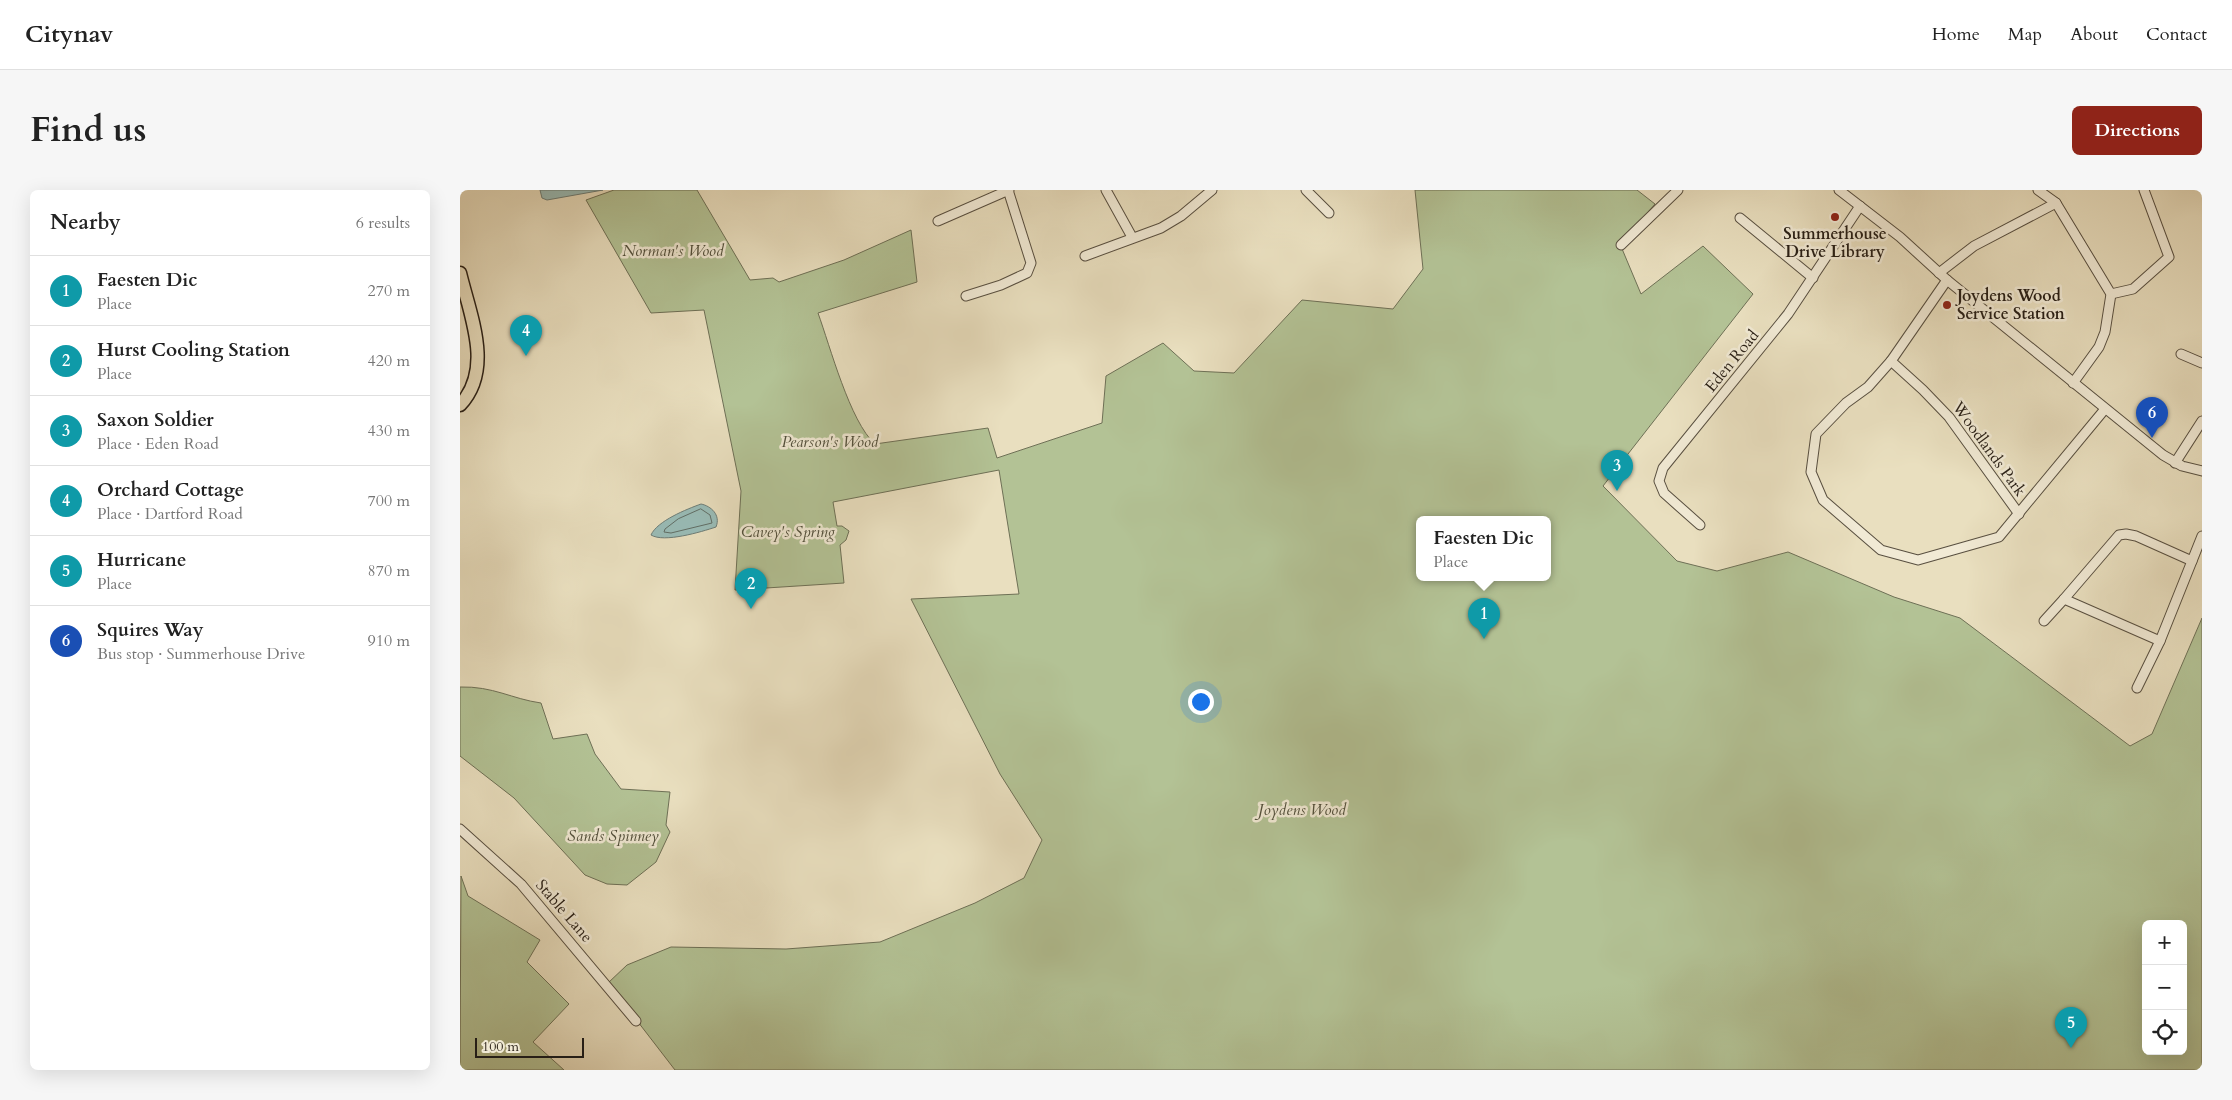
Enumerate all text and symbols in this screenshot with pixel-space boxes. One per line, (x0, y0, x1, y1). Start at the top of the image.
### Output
text: Citynav (25, 18, 113, 51)
text: Home (1932, 22, 1980, 47)
text: Map (2008, 22, 2042, 47)
text: About (2070, 22, 2118, 47)
text: Contact (2146, 22, 2207, 47)
text: Find us (30, 106, 146, 154)
button: Directions (2072, 106, 2202, 155)
text: Nearby (50, 208, 121, 237)
marker: Summerhouse Drive Library (1829, 211, 1841, 223)
text: 6 results (356, 212, 410, 234)
place label: Summerhouse Drive Library (1783, 223, 1887, 263)
park label: Norman's Wood (622, 240, 725, 262)
text: Faesten Dic (97, 267, 197, 293)
text: 1 (62, 280, 70, 302)
text: 270 m (368, 280, 410, 302)
place label: Joydens Wood Service Station (1955, 285, 2065, 325)
text: Place (97, 293, 132, 315)
marker: Joydens Wood Service Station (1941, 299, 1953, 311)
pin: 4 (510, 315, 542, 356)
street label: Eden Road (1700, 325, 1764, 397)
text: Hurst Cooling Station (97, 337, 290, 363)
text: 2 (62, 350, 70, 372)
text: 420 m (368, 350, 410, 372)
text: Place (97, 363, 132, 385)
street label: Woodlands Park (1946, 396, 2031, 501)
pin: 6 (2136, 397, 2168, 438)
text: Saxon Soldier (97, 407, 214, 433)
text: 3 (62, 420, 70, 442)
text: 430 m (368, 420, 410, 442)
park label: Pearson's Wood (781, 431, 880, 453)
text: Place · Eden Road (97, 433, 219, 455)
pin: 3 (1601, 450, 1633, 491)
text: Orchard Cottage (97, 477, 244, 503)
text: 4 (62, 490, 70, 512)
text: 700 m (368, 490, 410, 512)
text: Place · Dartford Road (97, 503, 243, 525)
popup (1416, 516, 1551, 581)
park label: Cavey's Spring (741, 521, 836, 543)
text: Faesten Dic (1433, 525, 1534, 551)
text: Hurricane (97, 547, 186, 573)
text: Place (1433, 551, 1468, 573)
text: 5 (62, 560, 70, 582)
text: 870 m (368, 560, 410, 582)
pin: 2 (735, 568, 767, 609)
text: Place (97, 573, 132, 595)
pin: 1 (1468, 598, 1500, 639)
text: Squires Way (97, 617, 204, 643)
text: 6 (62, 630, 70, 652)
text: 910 m (368, 630, 410, 652)
text: Bus stop · Summerhouse Drive (97, 643, 305, 665)
your location (1188, 689, 1214, 715)
park label: Joydens Wood (1254, 799, 1347, 821)
park label: Sands Spinney (567, 825, 659, 847)
street label: Stable Lane (530, 875, 598, 947)
map controls (2142, 920, 2187, 1055)
button: + (2142, 920, 2187, 965)
button: − (2142, 965, 2187, 1010)
pin: 5 (2055, 1007, 2087, 1048)
button: locate (2142, 1010, 2187, 1055)
scale bar (475, 1035, 584, 1058)
text: 100 m (482, 1037, 519, 1056)

